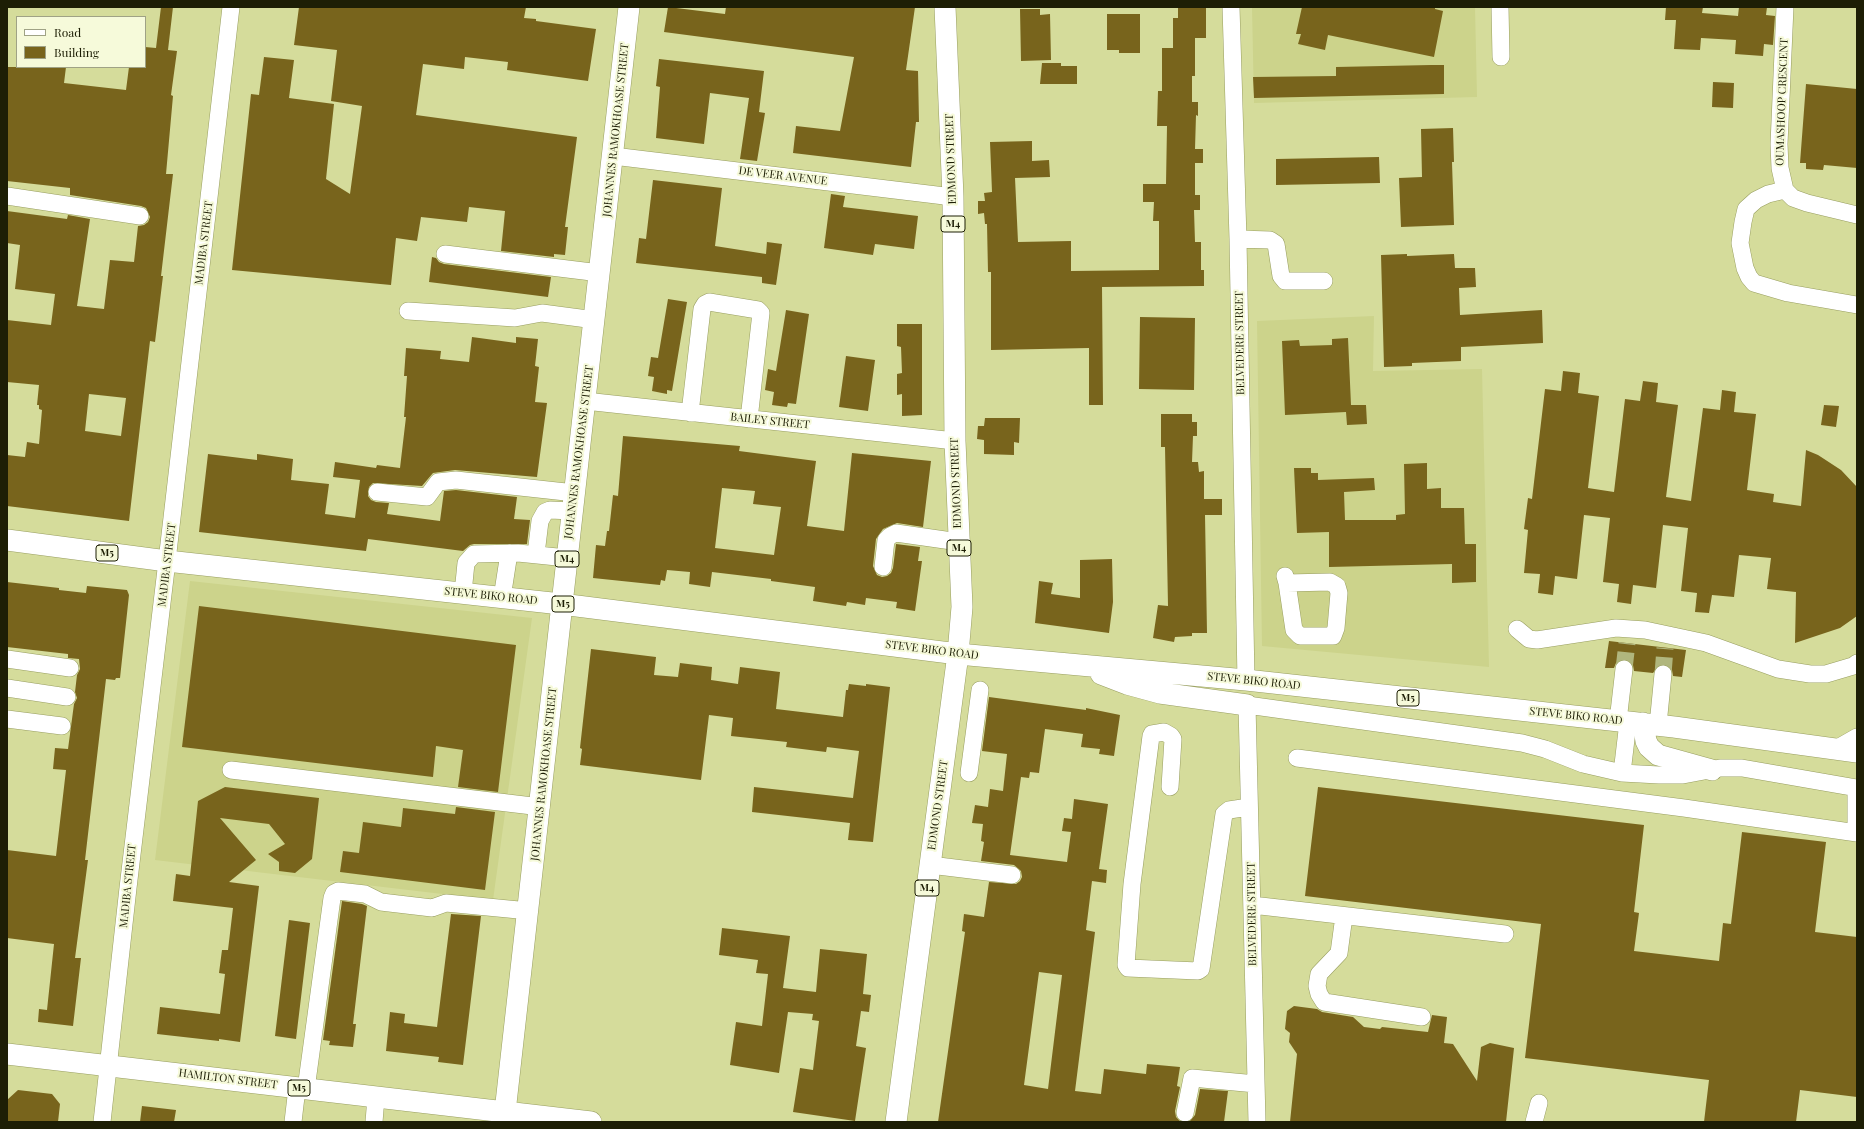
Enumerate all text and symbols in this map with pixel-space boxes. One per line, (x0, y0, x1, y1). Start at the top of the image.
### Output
legend (16, 16, 146, 68)
text: Road (54, 24, 81, 40)
street label: OUMASHOOP CRESCENT (1773, 38, 1791, 166)
street label: JOHANNES RAMOKHOASE STREET (600, 42, 632, 218)
text: Building (54, 44, 99, 60)
street label: EDMOND STREET (943, 113, 959, 205)
street label: DE VEER AVENUE (738, 164, 828, 188)
street label: MADIBA STREET (192, 200, 216, 286)
road number: M4 (941, 216, 965, 232)
street label: BELVEDERE STREET (1232, 291, 1248, 395)
street label: JOHANNES RAMOKHOASE STREET (562, 364, 596, 540)
street label: BAILEY STREET (730, 410, 810, 432)
street label: EDMOND STREET (948, 437, 964, 529)
street label: MADIBA STREET (155, 522, 179, 608)
road number: M4 (947, 540, 971, 556)
road number: M5 (96, 545, 118, 561)
road number: M4 (555, 551, 579, 567)
street label: STEVE BIKO ROAD (444, 585, 538, 607)
road number: M5 (552, 596, 574, 612)
street label: STEVE BIKO ROAD (885, 638, 979, 662)
street label: STEVE BIKO ROAD (1207, 670, 1301, 692)
street label: JOHANNES RAMOKHOASE STREET (528, 686, 560, 862)
road number: M5 (1397, 690, 1419, 706)
street label: STEVE BIKO ROAD (1529, 705, 1623, 727)
street label: EDMOND STREET (925, 759, 951, 851)
street label: MADIBA STREET (117, 843, 139, 929)
street label: BELVEDERE STREET (1244, 862, 1260, 966)
road number: M4 (915, 880, 939, 896)
street label: HAMILTON STREET (178, 1066, 278, 1092)
road number: M5 (288, 1080, 310, 1096)

